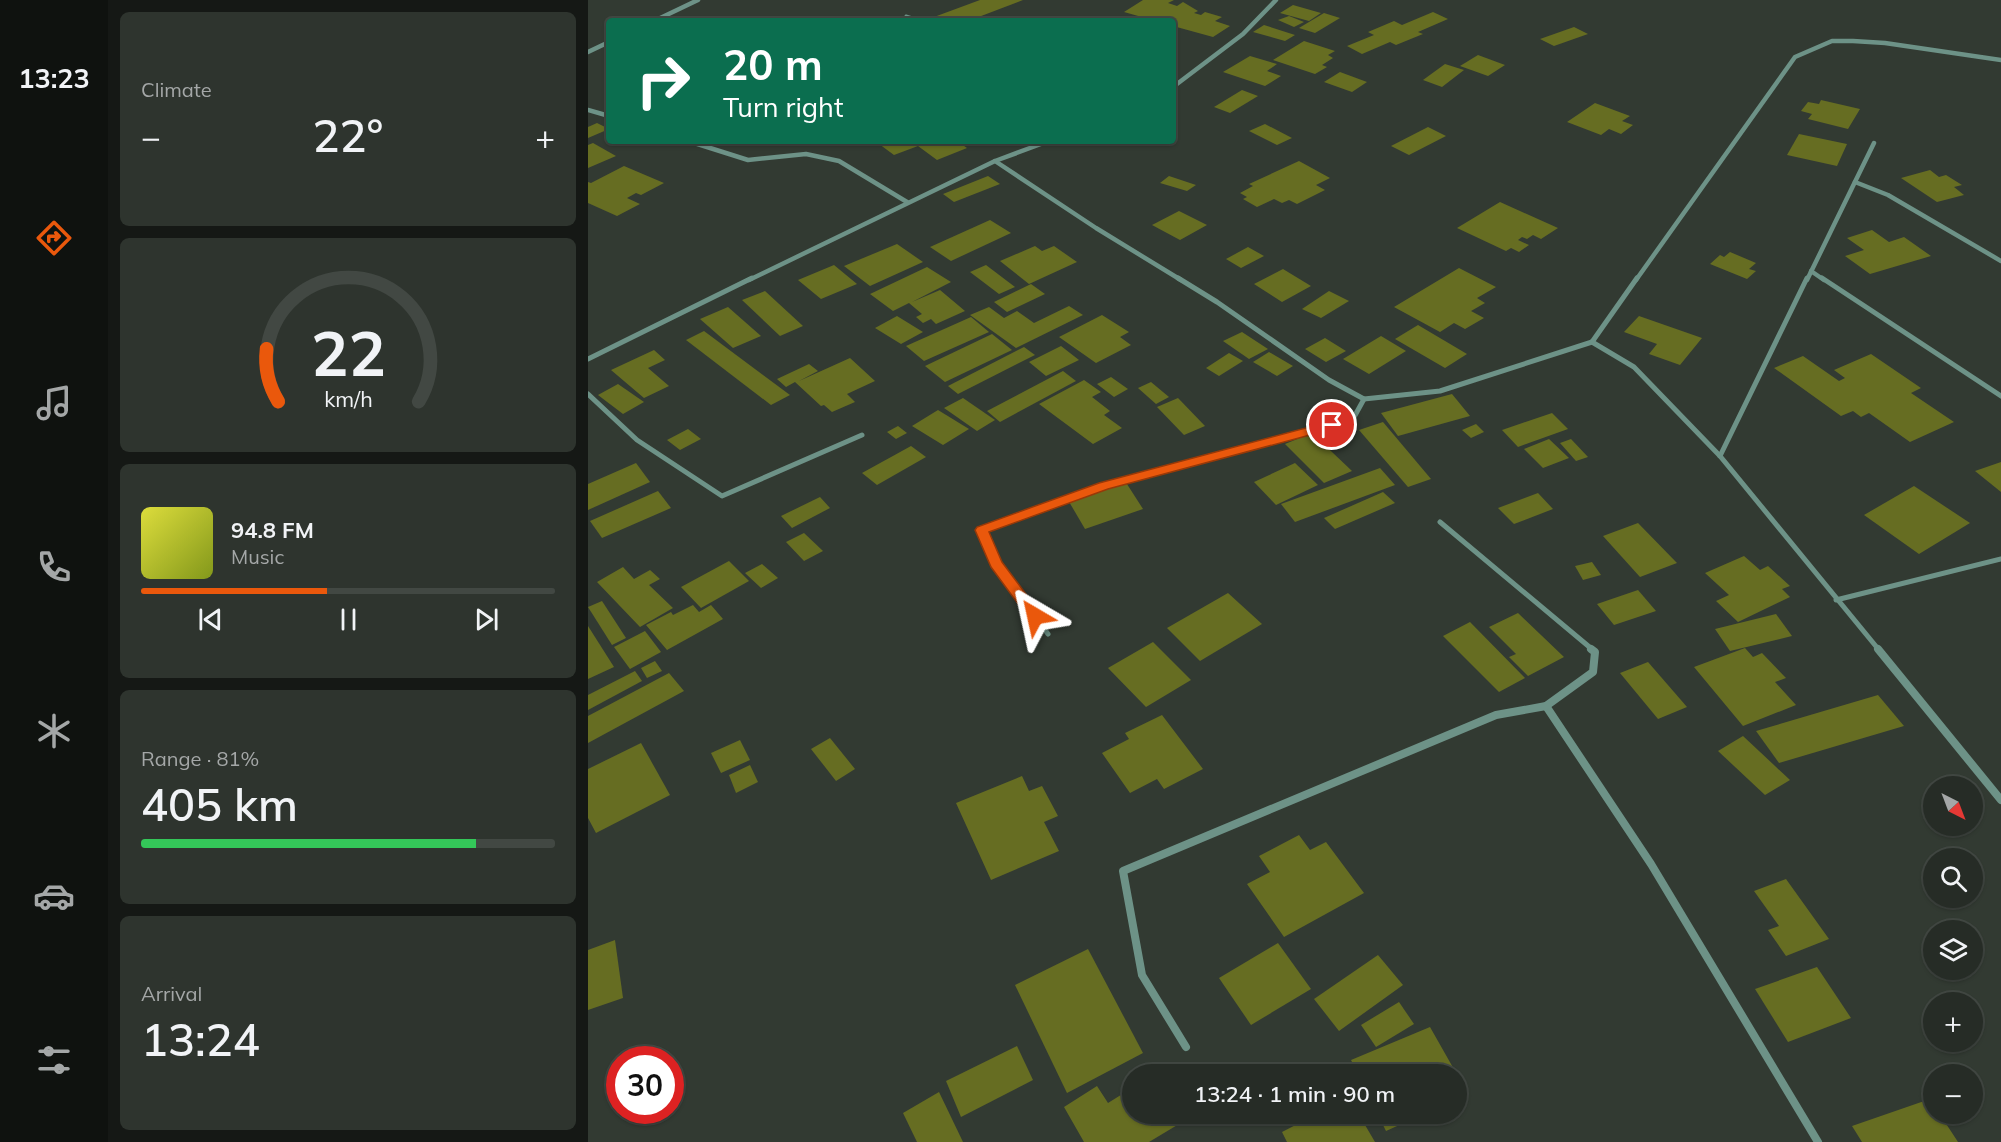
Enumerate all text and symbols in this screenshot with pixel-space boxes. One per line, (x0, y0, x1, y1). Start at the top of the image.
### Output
text: 20 m (723, 38, 823, 91)
icon: right (624, 42, 702, 120)
text: 13:23 (18, 61, 90, 95)
text: Climate (141, 77, 212, 102)
text: Turn right (723, 90, 843, 124)
text: 22° (313, 107, 383, 163)
text: − (141, 116, 161, 157)
text: + (535, 116, 555, 157)
icon: directions (33, 217, 75, 259)
text: 22 (311, 313, 385, 392)
icon: music (33, 382, 75, 424)
text: km/h (324, 385, 372, 412)
pin (1306, 399, 1357, 450)
icon: arrive (1315, 408, 1348, 441)
text: 94.8 FM (231, 516, 314, 544)
text: Music (231, 544, 284, 569)
icon: phone (33, 546, 75, 588)
position arrow (1003, 584, 1067, 648)
icon: previous (194, 603, 227, 636)
icon: pause (332, 603, 365, 636)
icon: next (470, 603, 503, 636)
icon: climate (33, 710, 75, 752)
text: Range · 81% (141, 746, 259, 771)
text: 405 km (141, 776, 298, 832)
north arrow (1923, 776, 1983, 836)
map controls (1923, 776, 1983, 1124)
button: search (1923, 848, 1983, 908)
icon: car (33, 875, 75, 917)
button: layers (1923, 920, 1983, 980)
text: Arrival (141, 981, 202, 1006)
button: + (1923, 992, 1983, 1052)
text: 13:24 (141, 1011, 260, 1067)
icon: filters (33, 1039, 75, 1081)
speed limit sign: 30 (606, 1046, 684, 1124)
button: − (1923, 1064, 1983, 1124)
text: 13:24 · 1 min · 90 m (1194, 1080, 1395, 1108)

